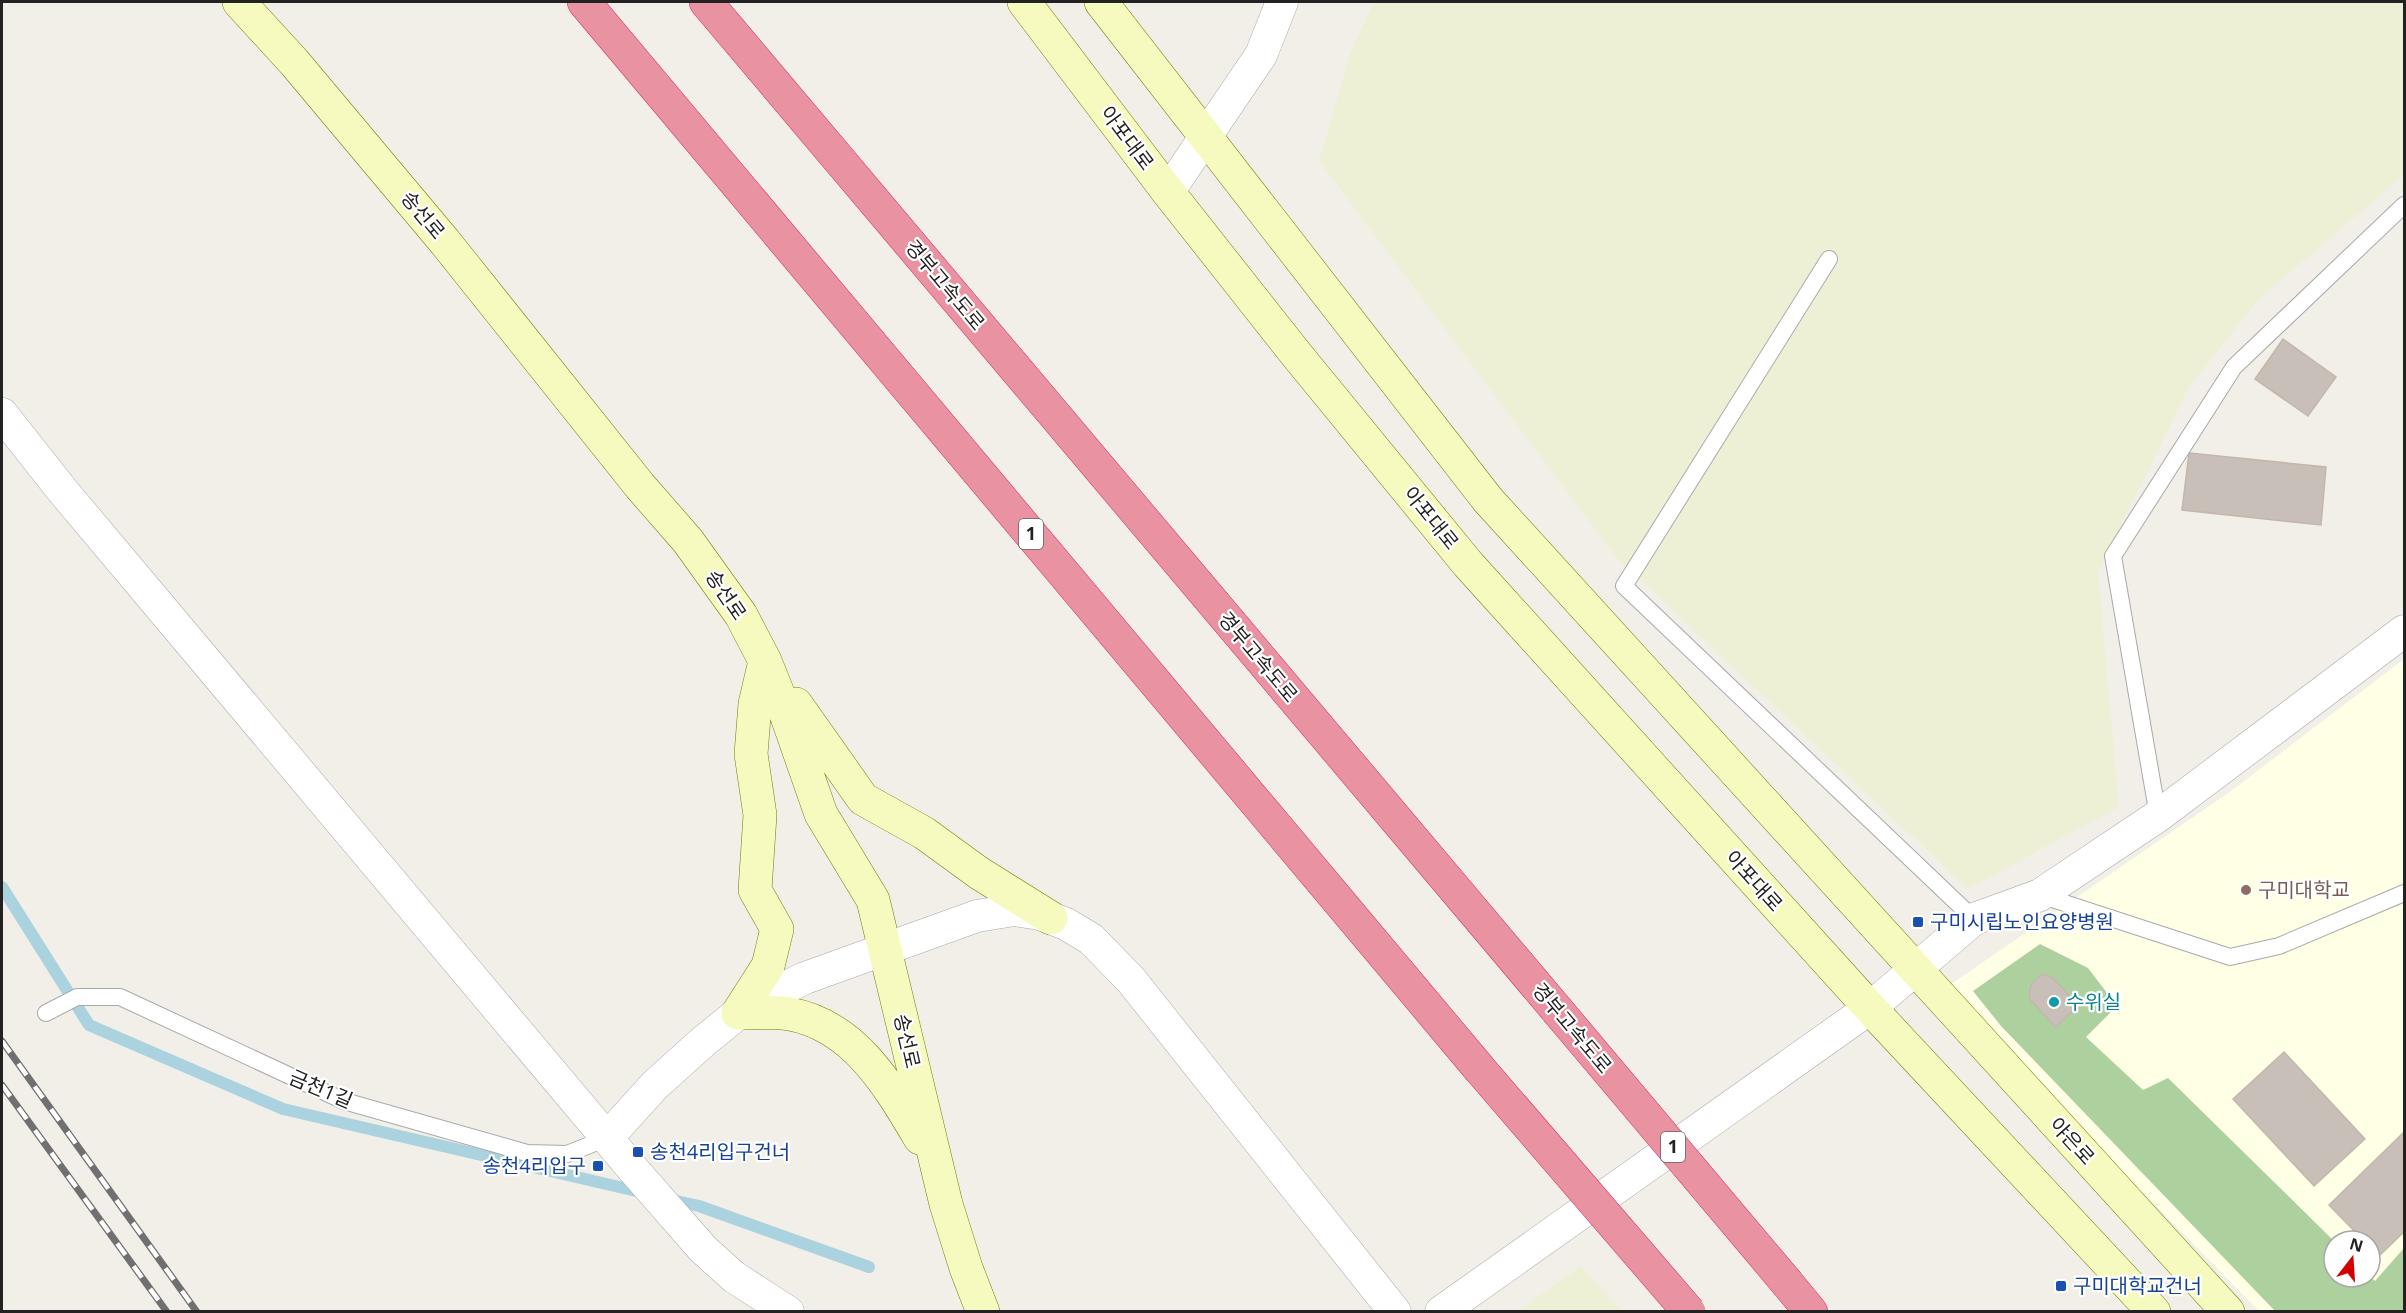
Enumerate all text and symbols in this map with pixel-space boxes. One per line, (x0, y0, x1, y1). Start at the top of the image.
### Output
street label: 아포대로 (1094, 100, 1160, 175)
street label: 송선로 (395, 185, 451, 245)
street label: 경부고속도로 (900, 234, 991, 336)
street label: 아포대로 (1398, 481, 1465, 555)
road number: 1 (1019, 519, 1043, 549)
street label: 송선로 (700, 564, 753, 625)
street label: 경부고속도로 (1213, 606, 1304, 708)
street label: 아포대로 (1720, 844, 1789, 917)
place label: 구미대학교 (2258, 876, 2350, 903)
marker: 구미대학교 (2239, 883, 2253, 897)
place label: 구미시립노인요양병원 (1930, 908, 2114, 935)
marker: 구미시립노인요양병원 (1911, 915, 1925, 929)
street label: 경부고속도로 (1527, 977, 1618, 1079)
place label: 수위실 (2066, 988, 2121, 1015)
marker: 수위실 (2047, 995, 2061, 1009)
street label: 송선로 (888, 1011, 927, 1071)
street label: 금천1길 (285, 1063, 357, 1114)
street label: 야은로 (2044, 1111, 2101, 1170)
road number: 1 (1661, 1132, 1685, 1162)
place label: 송천4리입구건너 (650, 1138, 790, 1165)
marker: 송천4리입구건너 (631, 1145, 645, 1159)
place label: 송천4리입구 (483, 1152, 586, 1179)
marker: 송천4리입구 (591, 1159, 605, 1173)
north arrow (2322, 1229, 2382, 1289)
text: N (2347, 1232, 2366, 1257)
place label: 구미대학교건너 (2073, 1272, 2202, 1299)
marker: 구미대학교건너 (2054, 1279, 2068, 1293)

